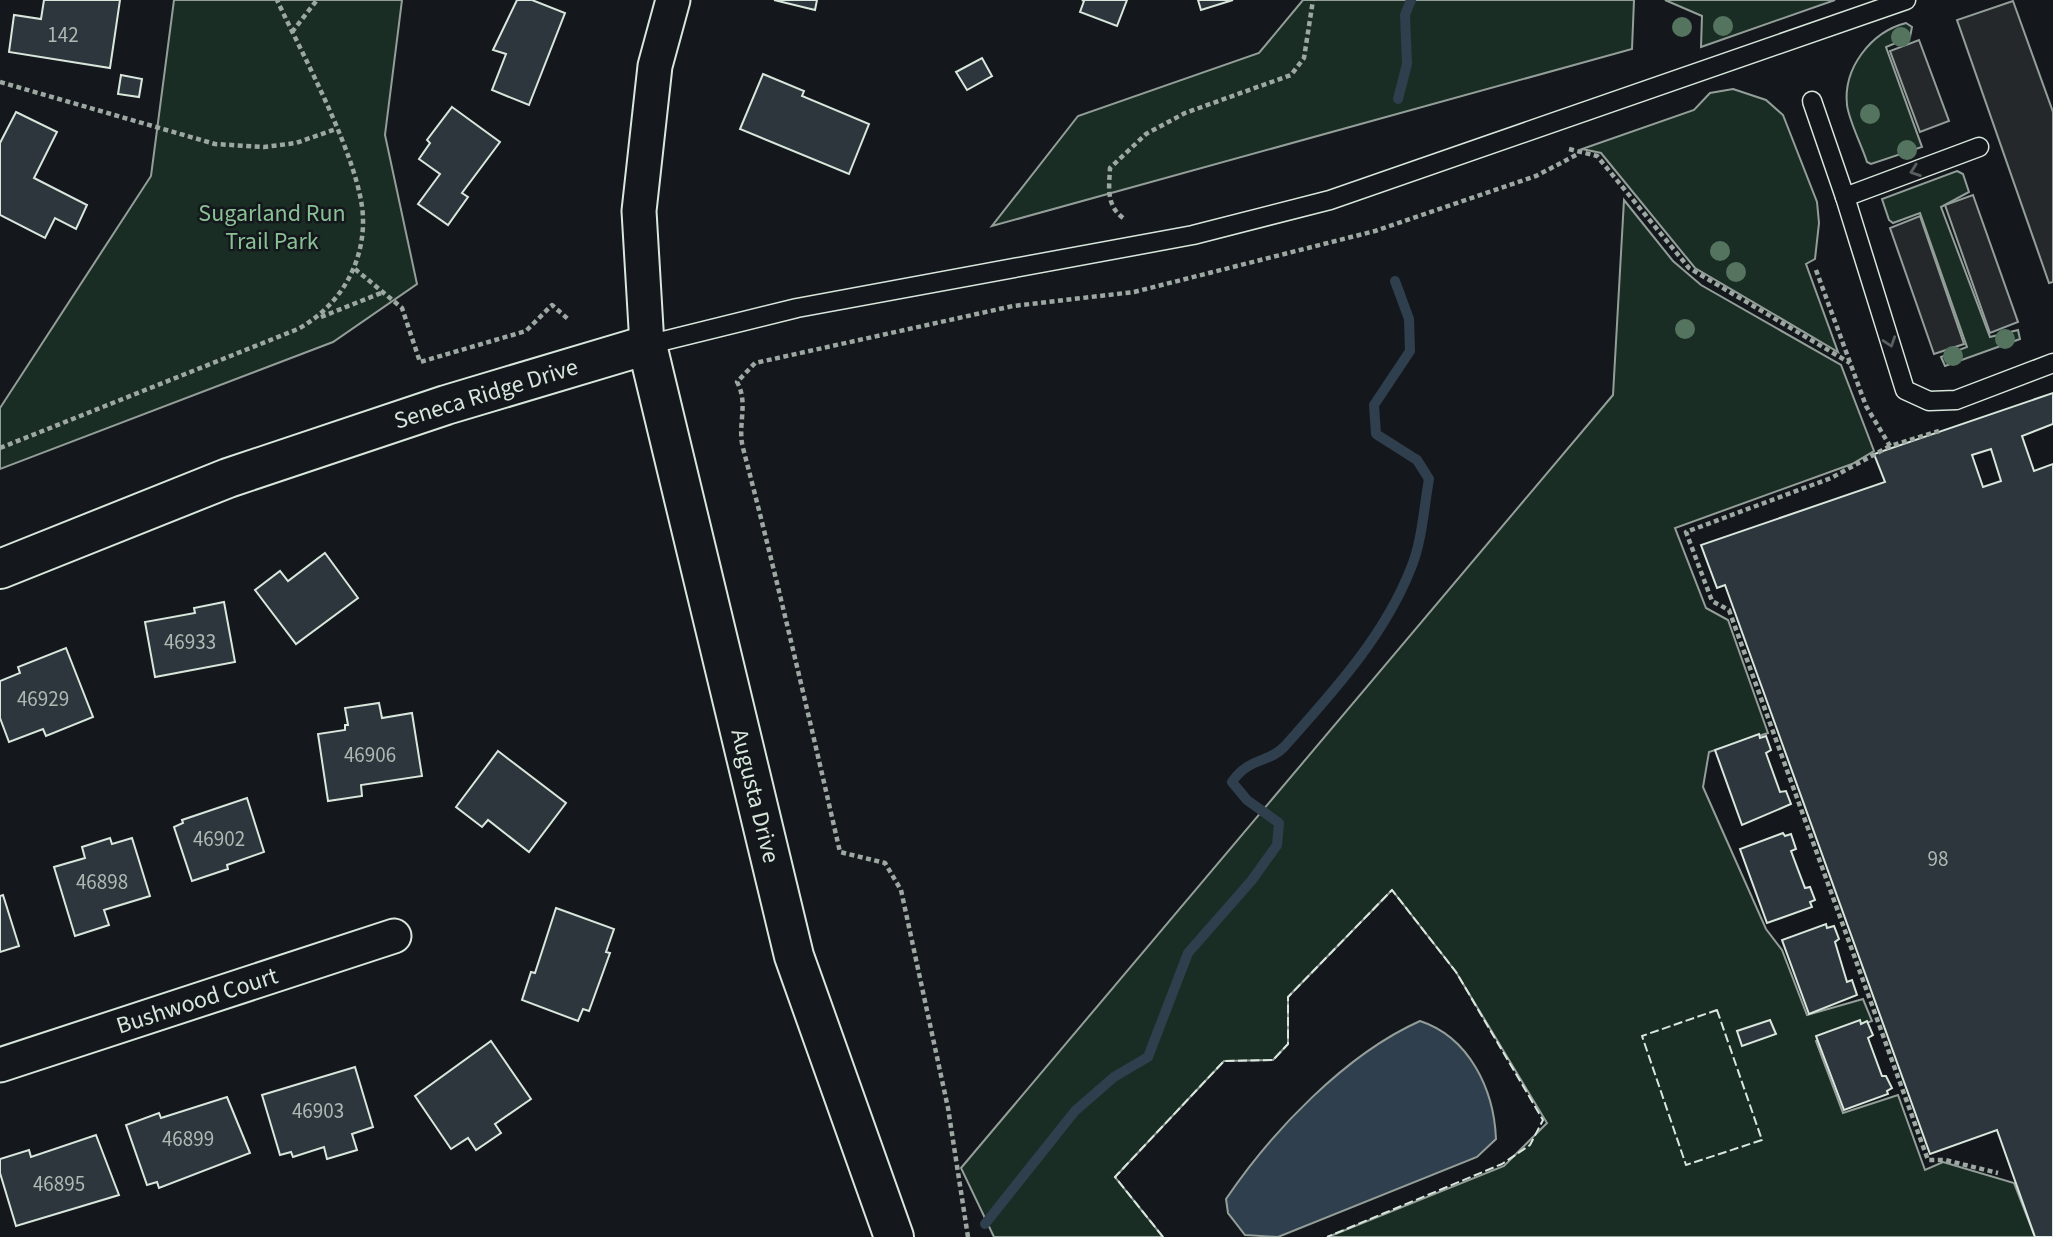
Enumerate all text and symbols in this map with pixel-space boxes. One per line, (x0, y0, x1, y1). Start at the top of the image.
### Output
house number: 142 (47, 20, 79, 50)
one-way arrow (1910, 163, 1922, 177)
park label: Sugarland Run Trail Park (198, 196, 346, 259)
one-way arrow (1882, 336, 1897, 348)
street label: Seneca Ridge Drive (390, 349, 582, 439)
house number: 46933 (164, 627, 216, 657)
house number: 46929 (17, 684, 69, 714)
street label: Augusta Drive (721, 725, 789, 867)
house number: 46906 (344, 740, 396, 770)
house number: 46902 (193, 824, 245, 854)
house number: 98 (1928, 844, 1948, 874)
house number: 46898 (76, 867, 128, 897)
street label: Bushwood Court (112, 958, 282, 1044)
house number: 46903 (292, 1096, 344, 1126)
house number: 46899 (162, 1124, 214, 1154)
house number: 46895 (33, 1169, 85, 1199)

